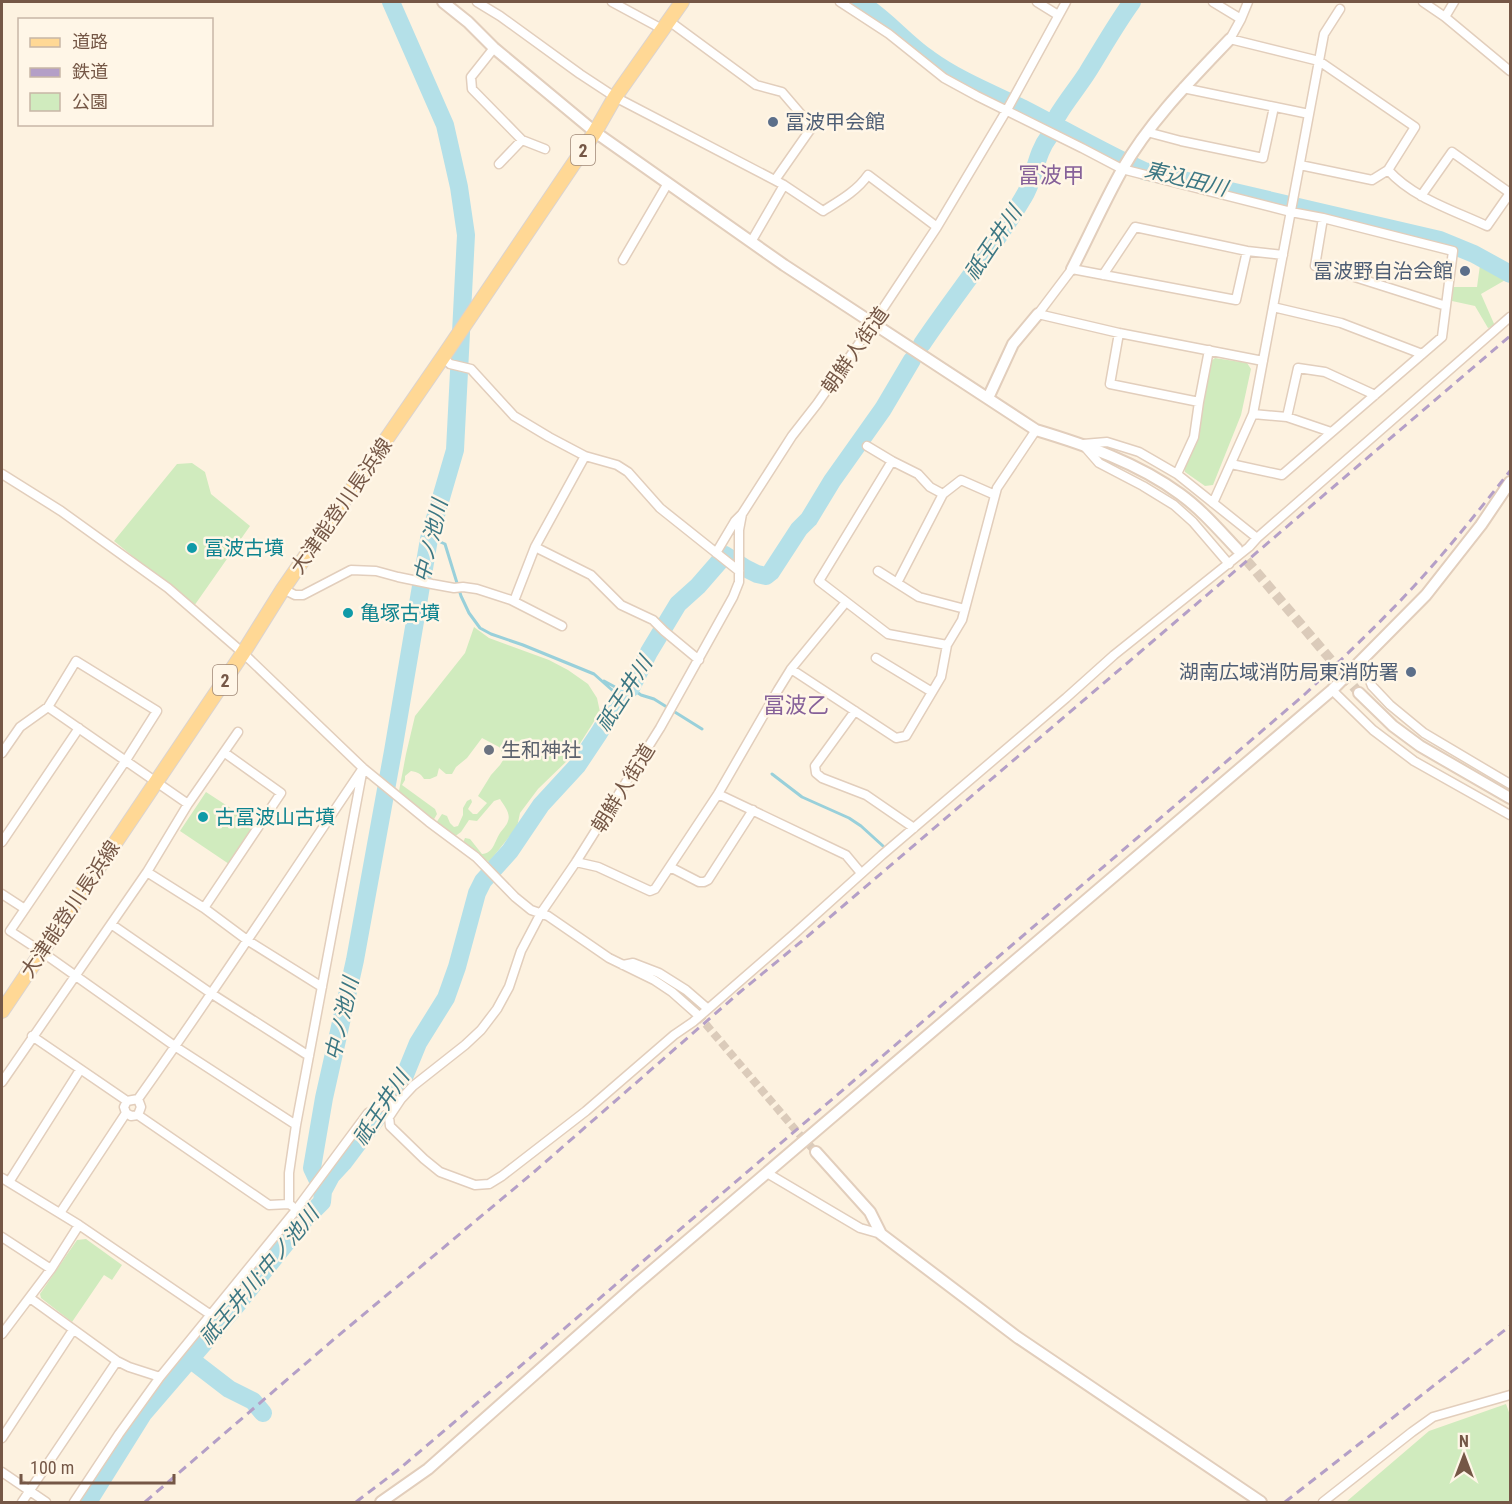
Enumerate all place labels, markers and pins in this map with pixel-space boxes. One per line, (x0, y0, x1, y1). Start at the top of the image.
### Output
place label: 冨波甲会館 (785, 110, 885, 134)
marker: 冨波甲会館 (766, 115, 780, 129)
place label: 冨波野自治会館 (1313, 259, 1453, 283)
marker: 冨波野自治会館 (1458, 264, 1472, 278)
place label: 冨波古墳 (204, 536, 284, 560)
marker: 冨波古墳 (185, 541, 199, 555)
place label: 亀塚古墳 (360, 601, 440, 625)
marker: 亀塚古墳 (341, 606, 355, 620)
place label: 湖南広域消防局東消防署 (1179, 660, 1399, 684)
marker: 湖南広域消防局東消防署 (1404, 665, 1418, 679)
place label: 生和神社 (501, 738, 581, 762)
marker: 生和神社 (482, 743, 496, 757)
place label: 古冨波山古墳 (215, 805, 335, 829)
marker: 古冨波山古墳 (196, 810, 210, 824)

